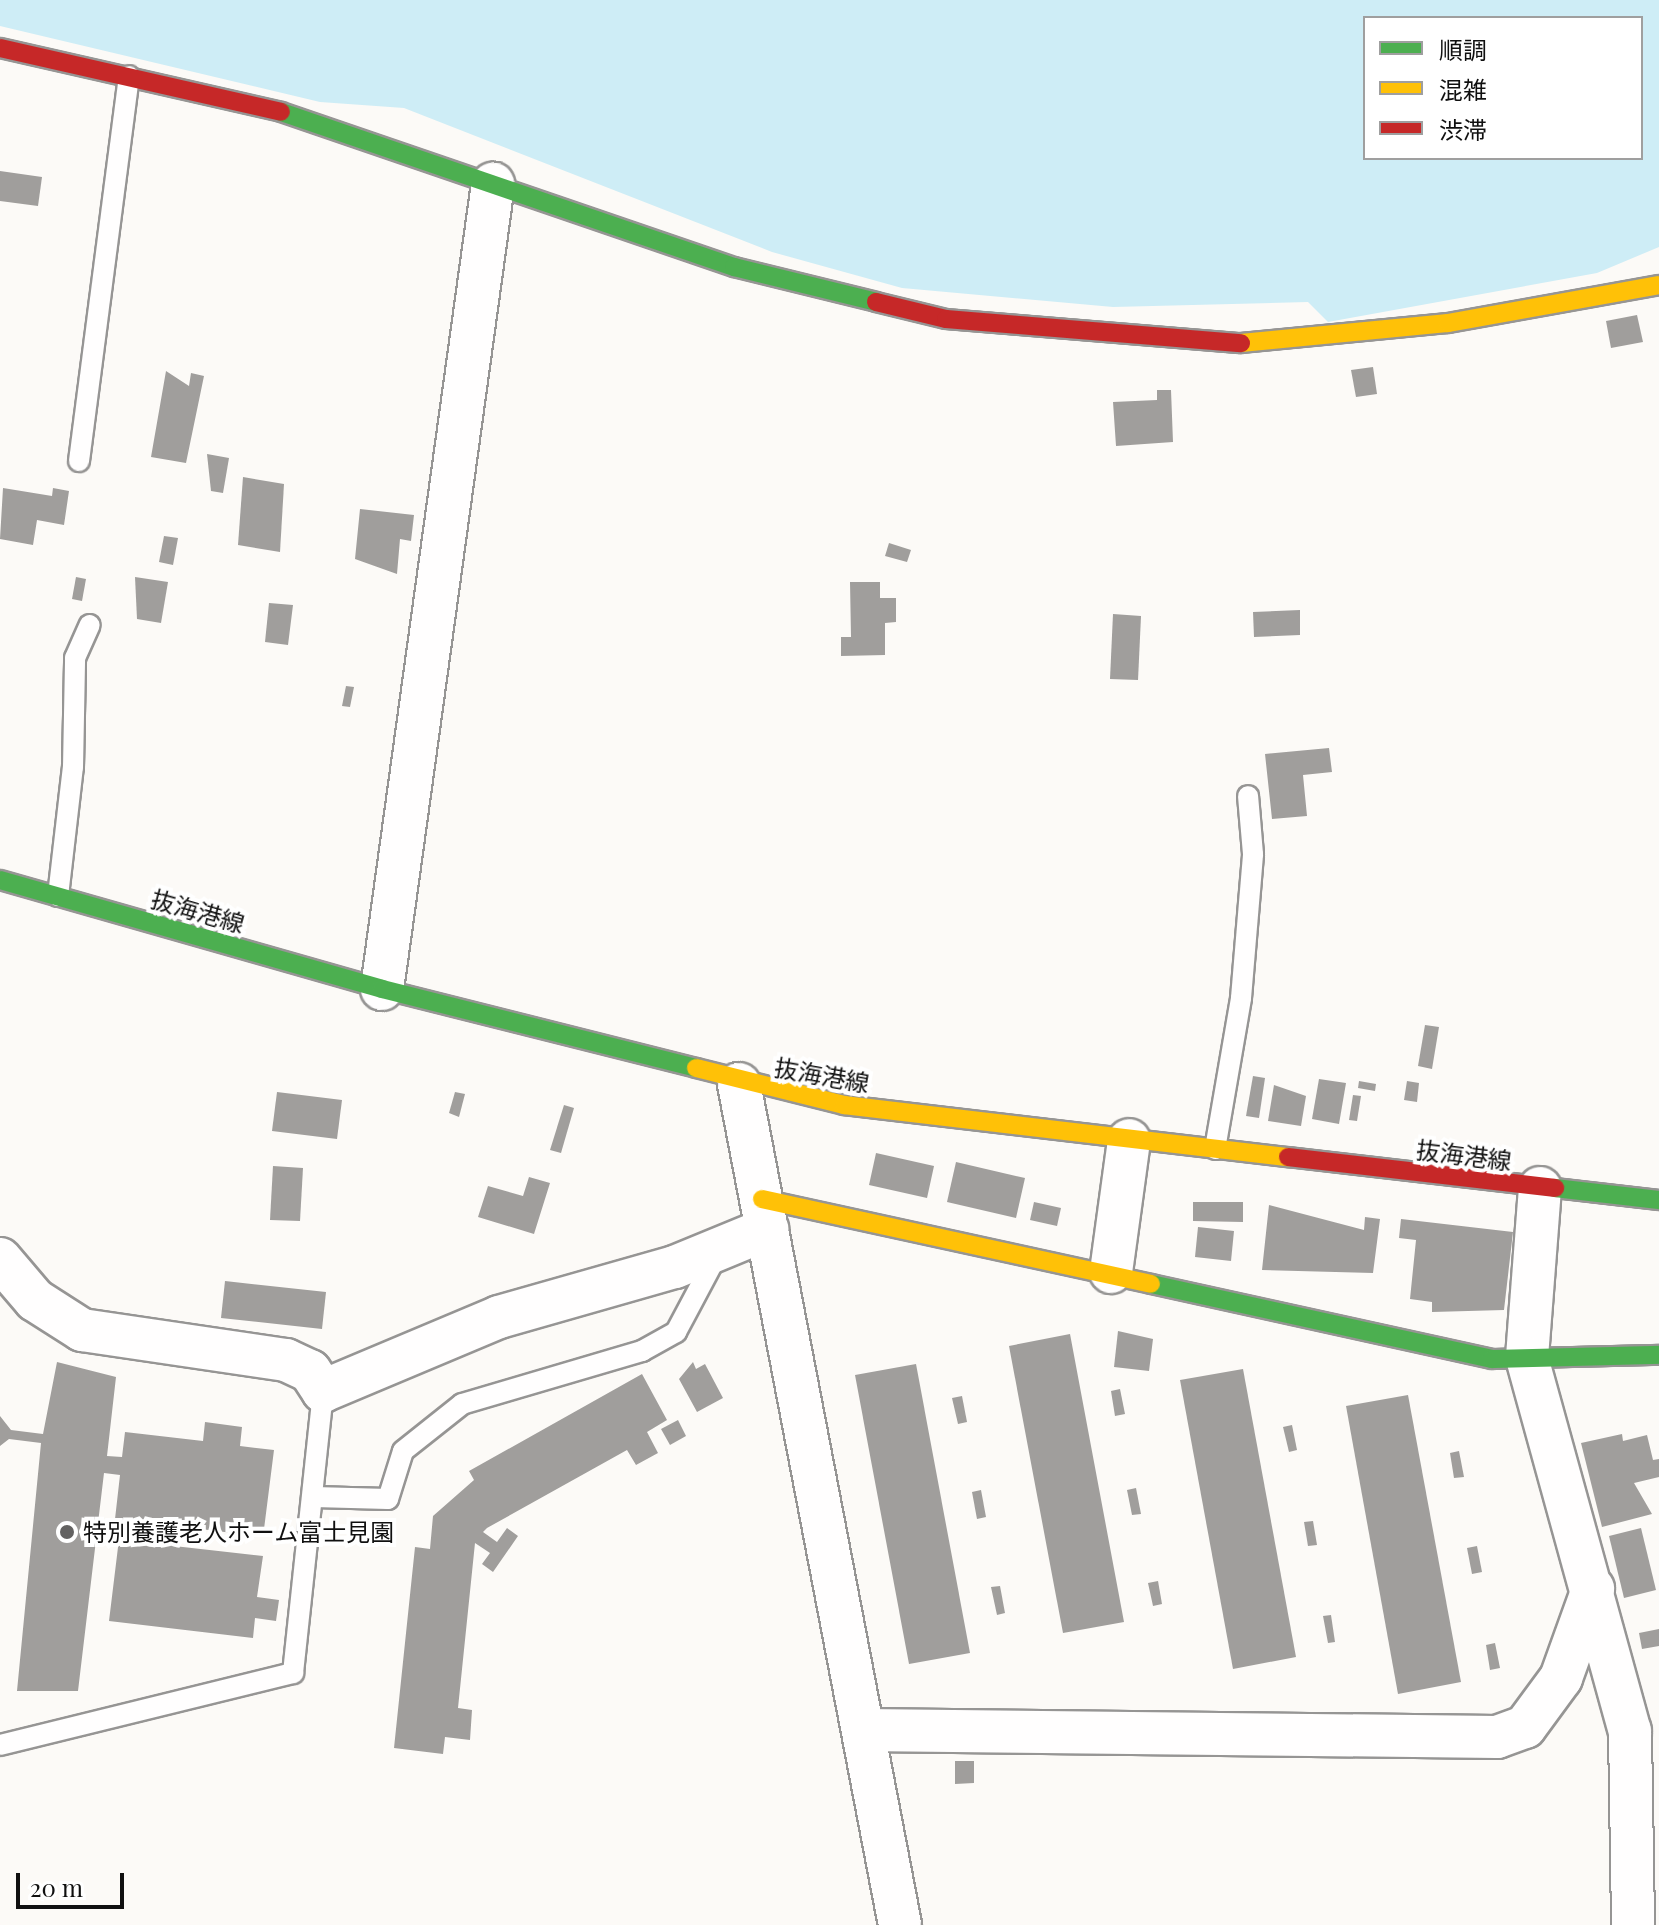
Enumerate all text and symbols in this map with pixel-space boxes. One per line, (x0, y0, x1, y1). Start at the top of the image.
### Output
legend (1363, 16, 1643, 160)
text: 順調 (1439, 33, 1487, 65)
text: 混雑 (1439, 73, 1487, 105)
text: 渋滞 (1439, 113, 1487, 145)
street label: 抜海港線 (148, 884, 248, 938)
street label: 抜海港線 (772, 1052, 872, 1098)
street label: 抜海港線 (1415, 1135, 1513, 1175)
place label: 特別養護老人ホーム富士見園 (83, 1518, 395, 1546)
marker: 特別養護老人ホーム富士見園 (58, 1523, 76, 1541)
scale bar (20, 1857, 128, 1907)
text: 20 m (30, 1871, 83, 1903)

